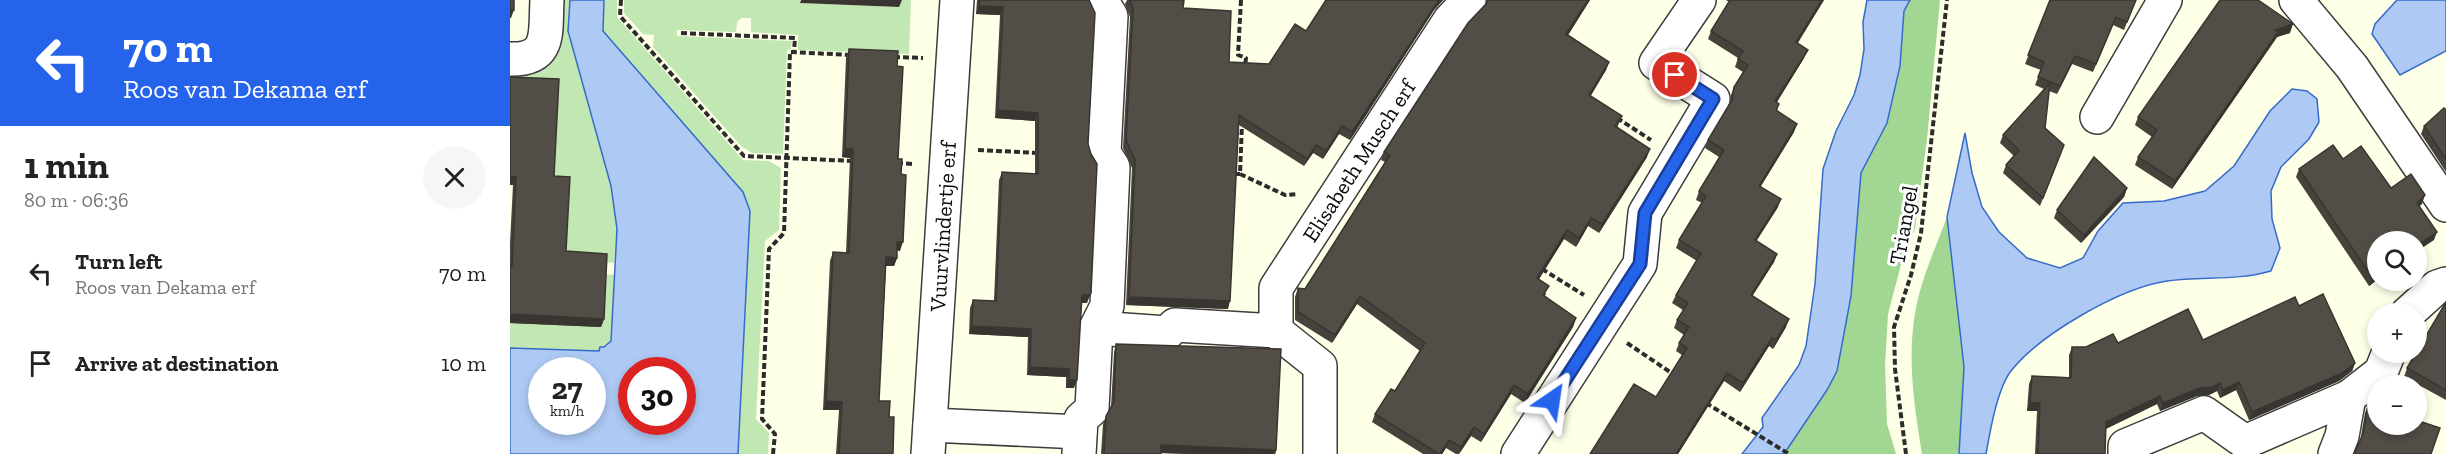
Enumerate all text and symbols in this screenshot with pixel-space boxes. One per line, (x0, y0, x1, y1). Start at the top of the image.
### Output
text: 70 m (123, 22, 213, 73)
icon: left (24, 24, 102, 102)
pin (1649, 49, 1700, 100)
icon: arrive (1658, 58, 1691, 91)
text: Roos van Dekama erf (123, 73, 367, 105)
street label: Elisabeth Musch erf (1297, 73, 1423, 247)
street label: Vuurvlindertje erf (924, 139, 962, 313)
text: 1 min (24, 144, 109, 187)
button: close (423, 146, 486, 209)
street label: Triangel (1883, 183, 1924, 267)
text: 80 m · 06:36 (24, 188, 129, 212)
map controls (2367, 231, 2427, 435)
button: search (2367, 231, 2427, 291)
text: Turn left (75, 248, 162, 275)
icon: left (24, 257, 57, 290)
text: 70 m (439, 260, 486, 287)
text: Roos van Dekama erf (75, 275, 255, 299)
button: + (2367, 303, 2427, 363)
icon: arrive (24, 347, 57, 380)
text: Arrive at destination (75, 350, 278, 377)
text: 10 m (441, 350, 486, 377)
speed limit sign: 30 (618, 357, 696, 435)
position arrow (1520, 368, 1584, 432)
text: 27 (552, 371, 582, 407)
button: − (2367, 375, 2427, 435)
text: km/h (550, 402, 584, 420)

